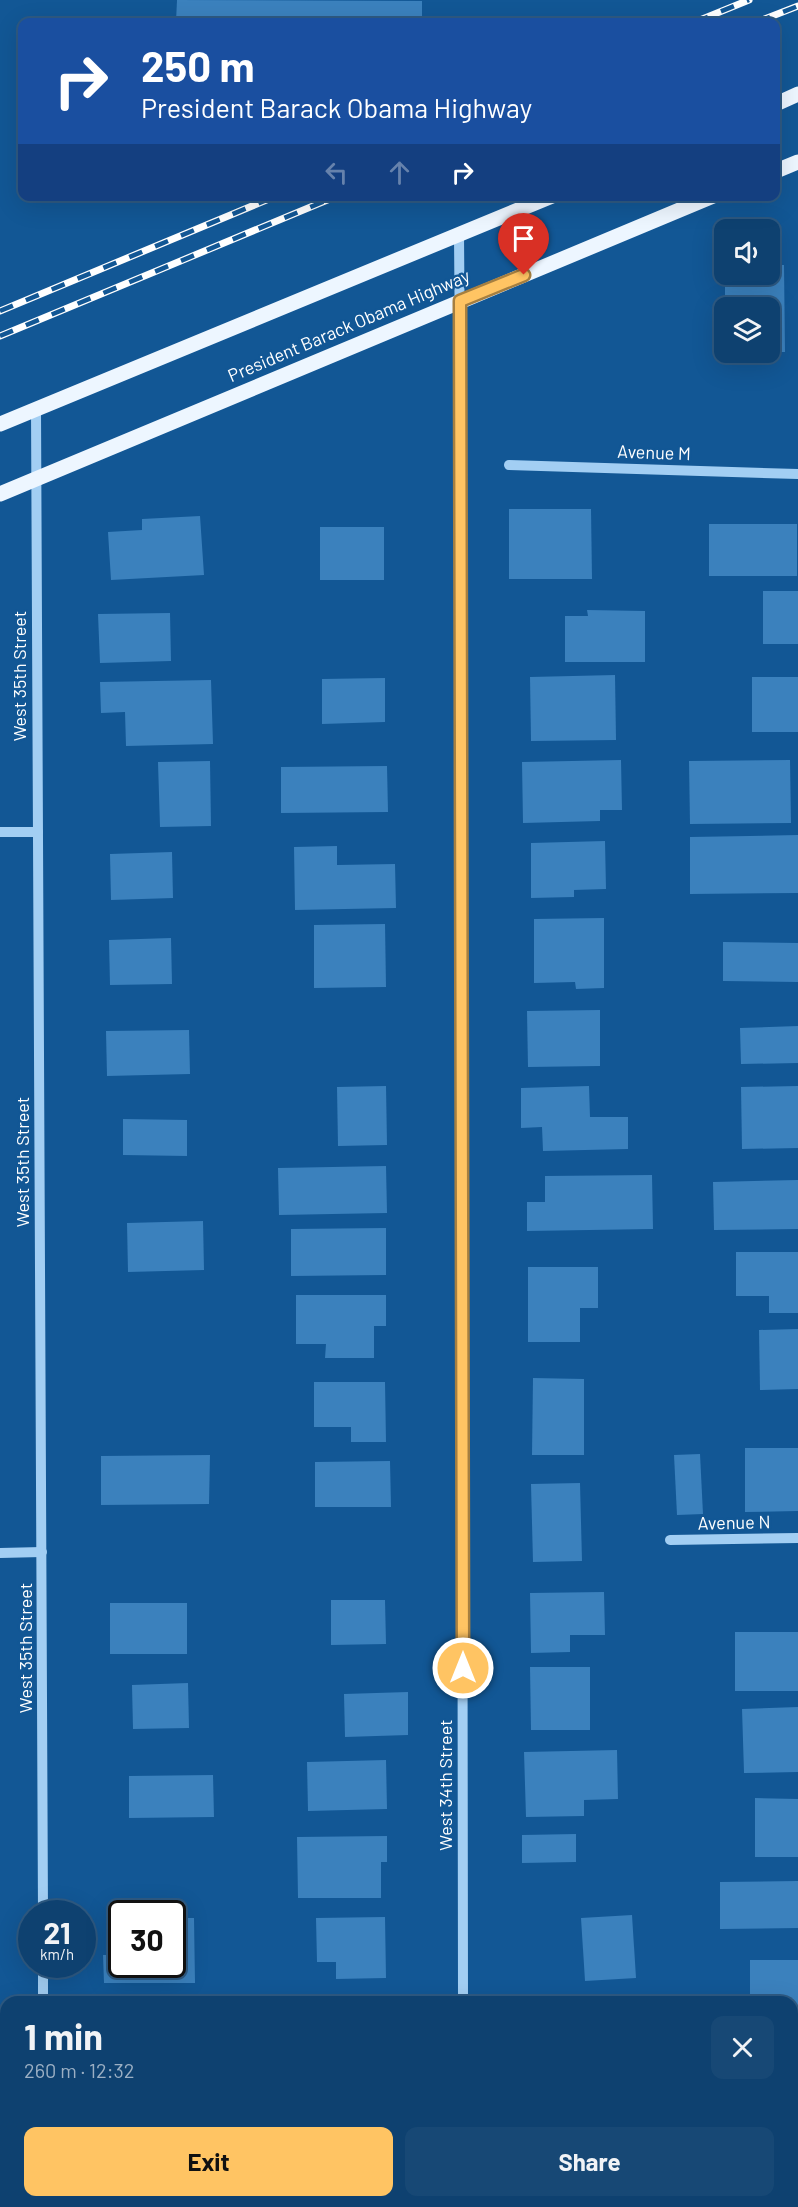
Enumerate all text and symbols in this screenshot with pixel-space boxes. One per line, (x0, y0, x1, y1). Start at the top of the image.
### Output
text: 250 m (141, 40, 255, 90)
icon: right (42, 42, 120, 120)
text: President Barack Obama Highway (141, 91, 532, 123)
icon: left (320, 156, 353, 189)
icon: ahead (383, 156, 416, 189)
icon: right (446, 156, 479, 189)
pin (498, 213, 549, 275)
map controls (714, 219, 780, 363)
button: sound (714, 219, 780, 285)
icon: arrive (507, 222, 540, 255)
street label: President Barack Obama Highway (224, 264, 473, 386)
button: layers (714, 297, 780, 363)
street label: Avenue M (617, 440, 691, 464)
street label: West 35th Street (8, 611, 30, 741)
street label: West 35th Street (11, 1097, 33, 1227)
street label: Avenue N (697, 1510, 771, 1534)
street label: West 35th Street (14, 1583, 36, 1713)
position arrow (431, 1636, 495, 1700)
street label: West 34th Street (434, 1719, 456, 1851)
speed limit sign: 30 (108, 1900, 186, 1978)
text: 21 (43, 1914, 71, 1950)
text: km/h (40, 1945, 74, 1963)
text: 1 min (24, 2014, 103, 2057)
button: close (711, 2016, 774, 2079)
text: 260 m · 12:32 (24, 2058, 135, 2082)
button: Exit (24, 2127, 393, 2196)
button: Share (405, 2127, 774, 2196)

